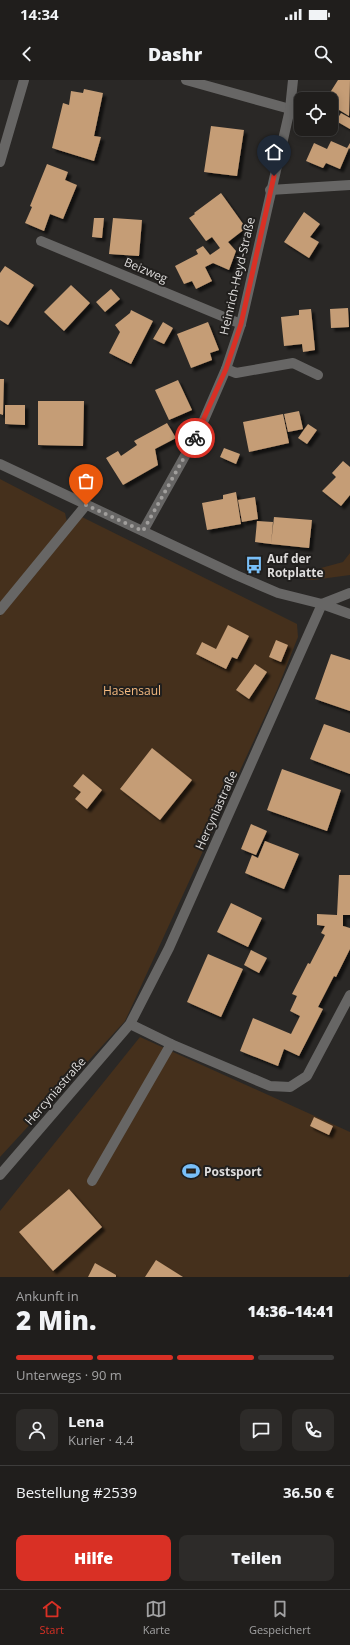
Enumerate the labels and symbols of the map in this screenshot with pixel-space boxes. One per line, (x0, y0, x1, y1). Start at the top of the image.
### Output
pin (257, 135, 291, 176)
street label: Heinrich-Heyd-Straße (215, 215, 259, 337)
street label: Beizweg (122, 253, 171, 287)
courier (175, 418, 215, 458)
pin (69, 464, 103, 505)
place label: Auf der Rotplatte (267, 550, 324, 581)
bus stop icon: Auf der Rotplatte (244, 555, 264, 575)
park label: Hasensaul (103, 682, 161, 699)
street label: Hercyniastraße (191, 767, 241, 852)
street label: Hercyniastraße (21, 1053, 89, 1129)
sports icon: Postsport (181, 1161, 201, 1181)
place label: Postsport (204, 1163, 262, 1180)

